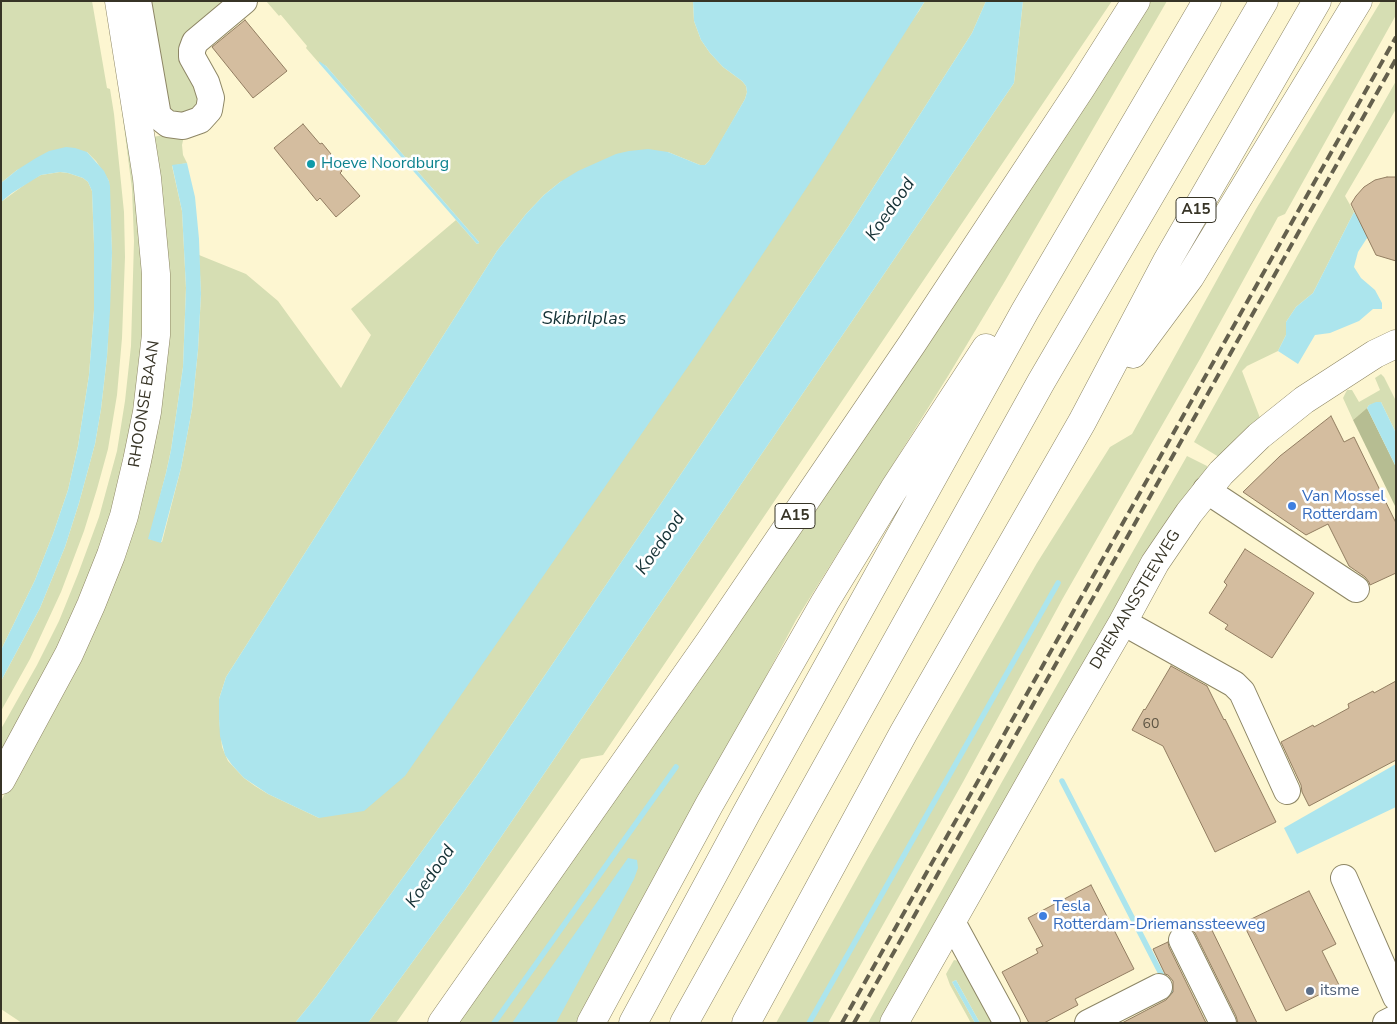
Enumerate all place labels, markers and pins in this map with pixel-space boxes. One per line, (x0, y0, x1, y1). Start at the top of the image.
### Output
place label: Hoeve Noordburg (321, 154, 449, 174)
marker: Hoeve Noordburg (305, 158, 317, 170)
place label: Van Mossel Rotterdam (1302, 487, 1385, 525)
marker: Van Mossel Rotterdam (1286, 500, 1298, 512)
place label: Tesla Rotterdam-Driemanssteeweg (1053, 897, 1266, 935)
marker: Tesla Rotterdam-Driemanssteeweg (1037, 910, 1049, 922)
place label: itsme (1320, 981, 1359, 1001)
marker: itsme (1304, 985, 1316, 997)

